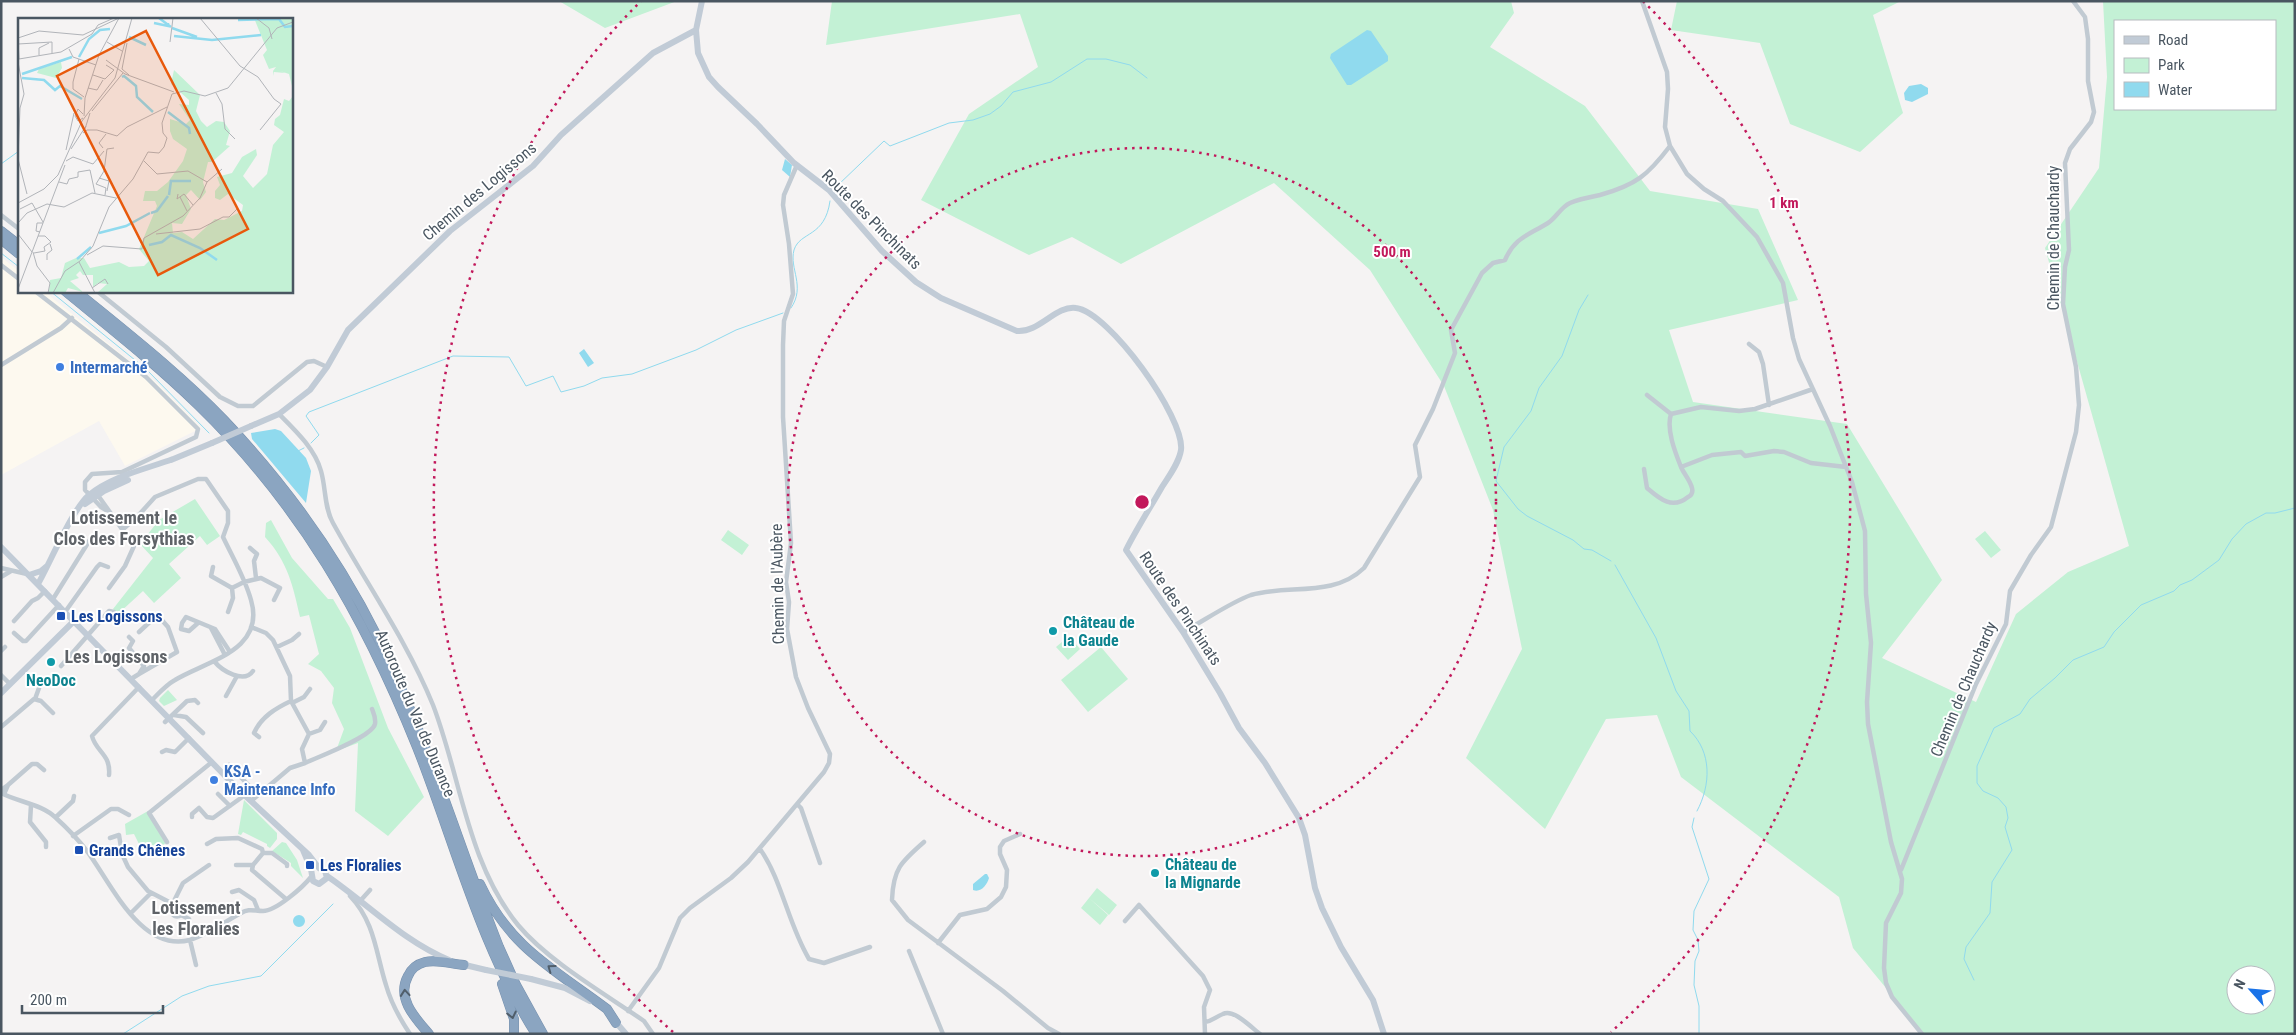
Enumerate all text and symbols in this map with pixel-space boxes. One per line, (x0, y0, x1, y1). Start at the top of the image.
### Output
inset map (18, 18, 292, 292)
legend (2114, 20, 2276, 110)
text: Road (2158, 31, 2188, 49)
text: Park (2158, 56, 2185, 74)
text: Water (2158, 81, 2193, 99)
street label: Chemin des Logissons (419, 138, 540, 245)
street label: Chemin de Chauchardy (2044, 165, 2063, 310)
street label: Route des Pinchinats (818, 166, 925, 273)
text: 1 km (1769, 194, 1799, 212)
text: 500 m (1373, 243, 1411, 261)
place label: Intermarché (70, 358, 148, 377)
marker: Intermarché (54, 361, 66, 373)
centre of rings (1133, 493, 1151, 511)
district label: Lotissement le Clos des Forsythias (54, 507, 195, 549)
street label: Chemin de l'Aubère (767, 524, 788, 644)
street label: Route des Pinchinats (1135, 548, 1226, 669)
place label: Les Logissons (71, 607, 163, 626)
marker: Les Logissons (55, 610, 67, 622)
place label: Château de la Gaude (1063, 613, 1135, 650)
street label: Chemin de Chauchardy (1926, 619, 2001, 760)
marker: Château de la Gaude (1047, 625, 1059, 637)
street label: Autoroute du Val de Durance (372, 627, 459, 800)
district label: Les Logissons (64, 646, 168, 667)
marker: NeoDoc (45, 656, 57, 668)
place label: NeoDoc (26, 671, 76, 690)
place label: KSA - Maintenance Info (224, 762, 336, 799)
marker: KSA - Maintenance Info (208, 774, 220, 786)
place label: Grands Chênes (89, 841, 185, 860)
marker: Grands Chênes (73, 844, 85, 856)
place label: Château de la Mignarde (1165, 855, 1241, 892)
place label: Les Floralies (320, 856, 401, 875)
marker: Les Floralies (304, 859, 316, 871)
marker: Château de la Mignarde (1149, 867, 1161, 879)
district label: Lotissement les Floralies (152, 897, 241, 939)
one-way arrow (547, 965, 557, 974)
north arrow (2226, 965, 2276, 1015)
text: N (2230, 977, 2248, 992)
scale bar (22, 982, 164, 1014)
one-way arrow (400, 989, 411, 997)
text: 200 m (30, 991, 67, 1009)
one-way arrow (506, 1011, 517, 1020)

